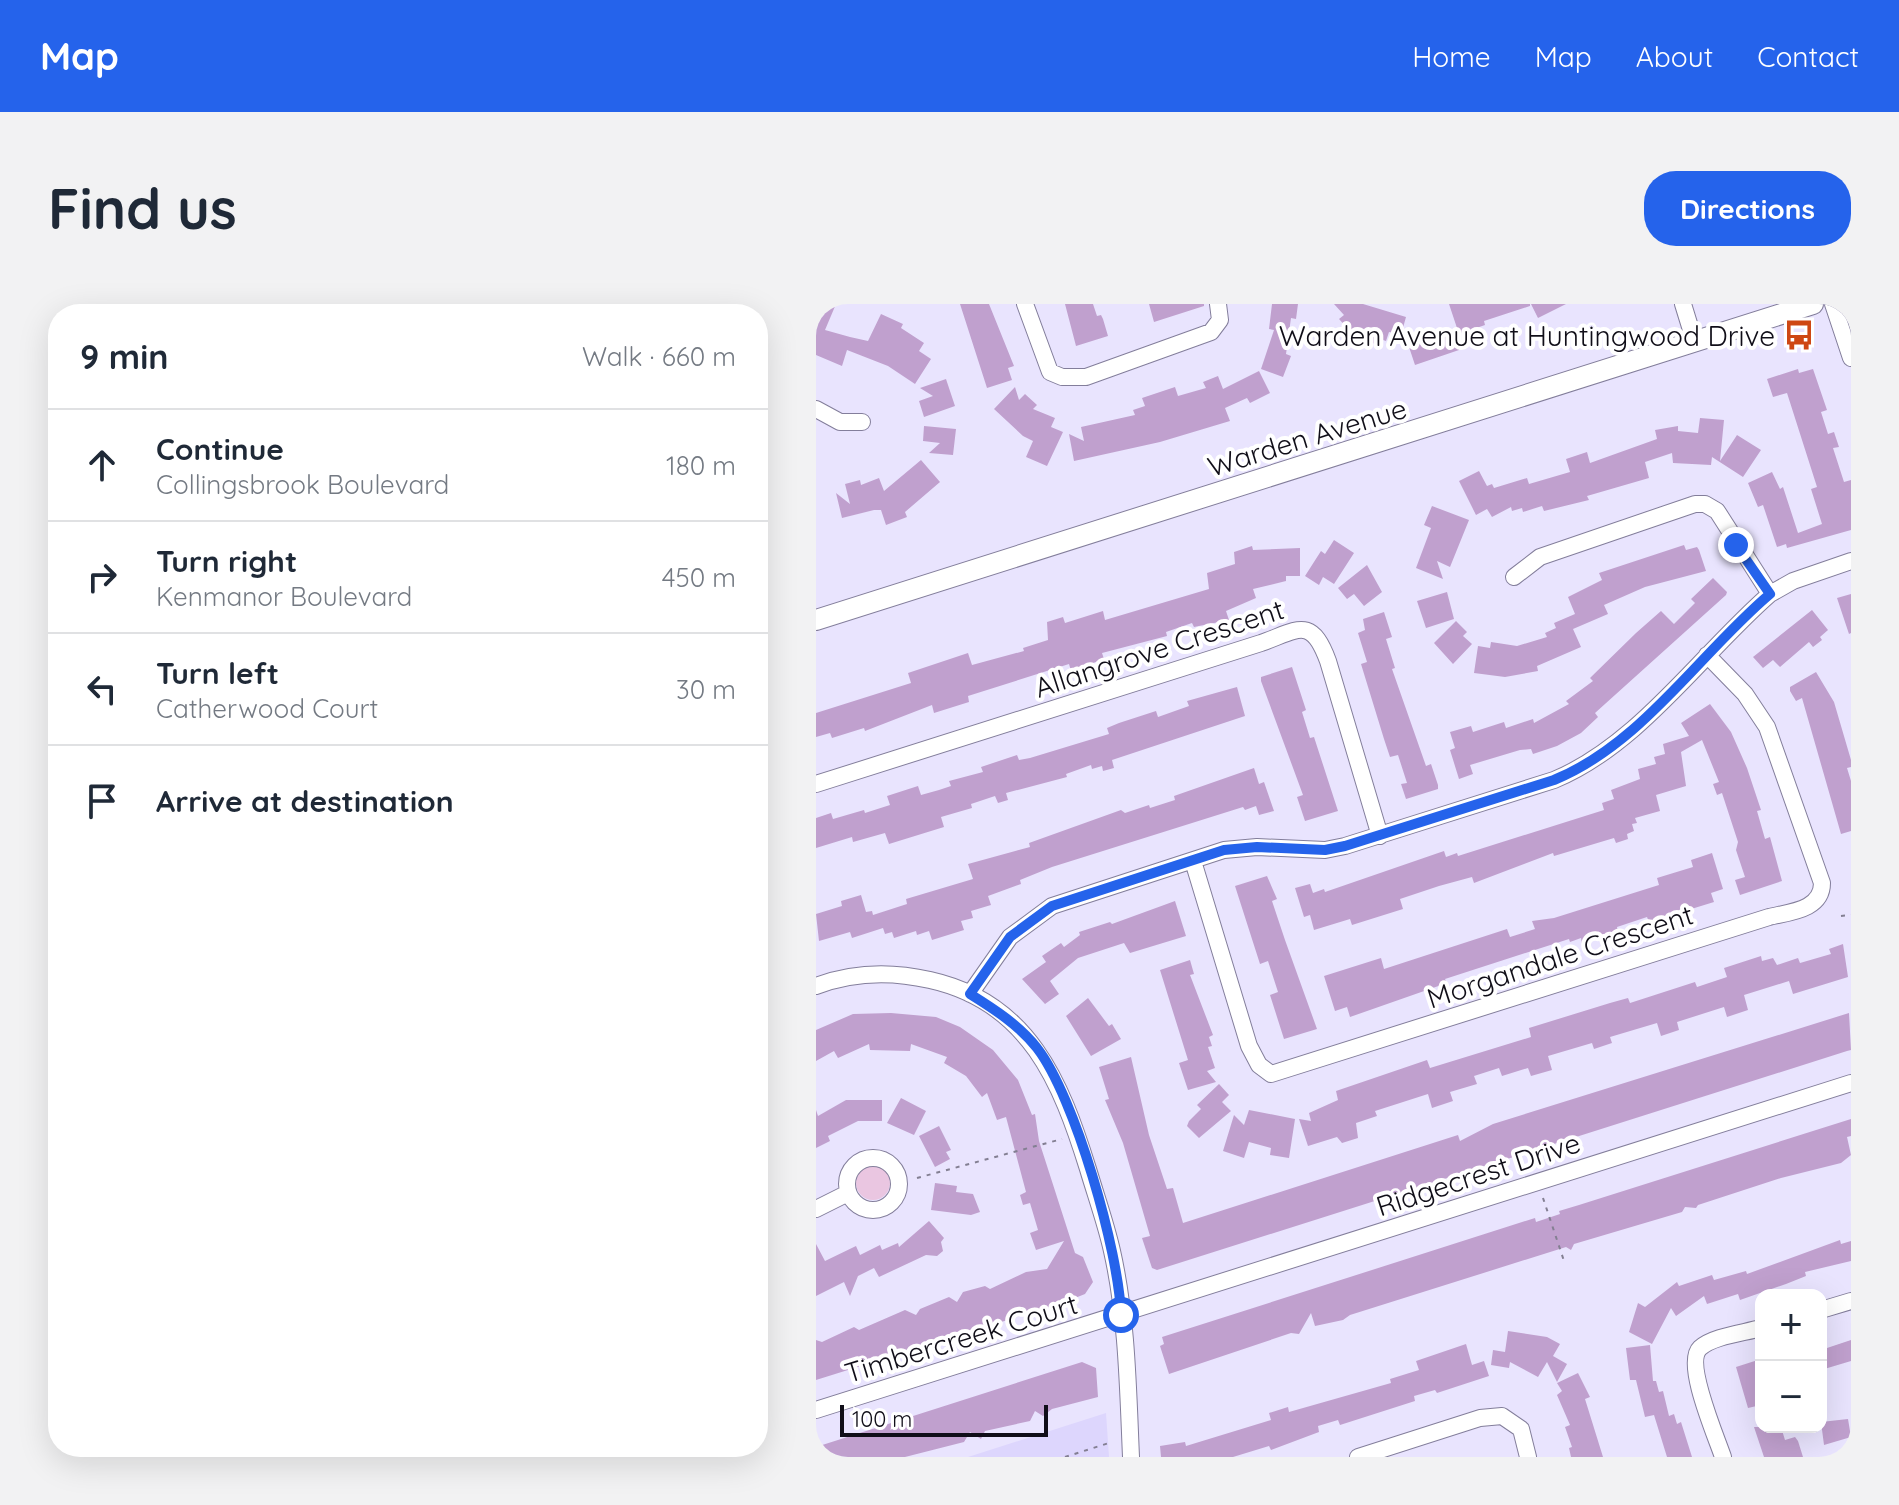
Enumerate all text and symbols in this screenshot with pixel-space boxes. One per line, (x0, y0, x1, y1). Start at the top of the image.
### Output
text: Map (40, 32, 119, 80)
text: Home (1412, 39, 1491, 74)
text: Map (1535, 39, 1592, 74)
text: About (1636, 39, 1713, 74)
text: Contact (1757, 39, 1859, 74)
button: Directions (1644, 171, 1851, 246)
text: Find us (48, 173, 237, 243)
place label: Warden Avenue at Huntingwood Drive (1279, 318, 1775, 353)
bus stop icon: Warden Avenue at Huntingwood Drive (1782, 318, 1816, 352)
text: 9 min (80, 335, 168, 378)
text: Walk · 660 m (582, 340, 736, 373)
street label: Warden Avenue (1203, 390, 1411, 484)
text: Continue (156, 430, 284, 468)
icon: ahead (80, 443, 124, 487)
text: 180 m (666, 449, 736, 482)
text: Collingsbrook Boulevard (156, 468, 449, 501)
route end (1718, 527, 1754, 563)
text: Turn right (156, 542, 297, 580)
icon: right (80, 555, 124, 599)
text: 450 m (662, 561, 736, 594)
text: Kenmanor Boulevard (156, 580, 412, 613)
street label: Allangrove Crescent (1030, 591, 1288, 705)
text: Turn left (156, 654, 279, 692)
icon: left (80, 667, 124, 711)
text: 30 m (676, 673, 736, 706)
text: Catherwood Court (156, 692, 378, 725)
icon: arrive (80, 779, 124, 823)
text: Arrive at destination (156, 782, 454, 820)
street label: Morgandale Crescent (1422, 896, 1698, 1016)
street label: Ridgecrest Drive (1371, 1125, 1585, 1223)
street label: Timbercreek Court (840, 1286, 1082, 1390)
map controls (1755, 1289, 1827, 1433)
button: + (1755, 1289, 1827, 1361)
route start (1103, 1297, 1139, 1333)
button: − (1755, 1361, 1827, 1433)
scale bar (840, 1401, 1048, 1437)
text: 100 m (852, 1405, 912, 1433)

